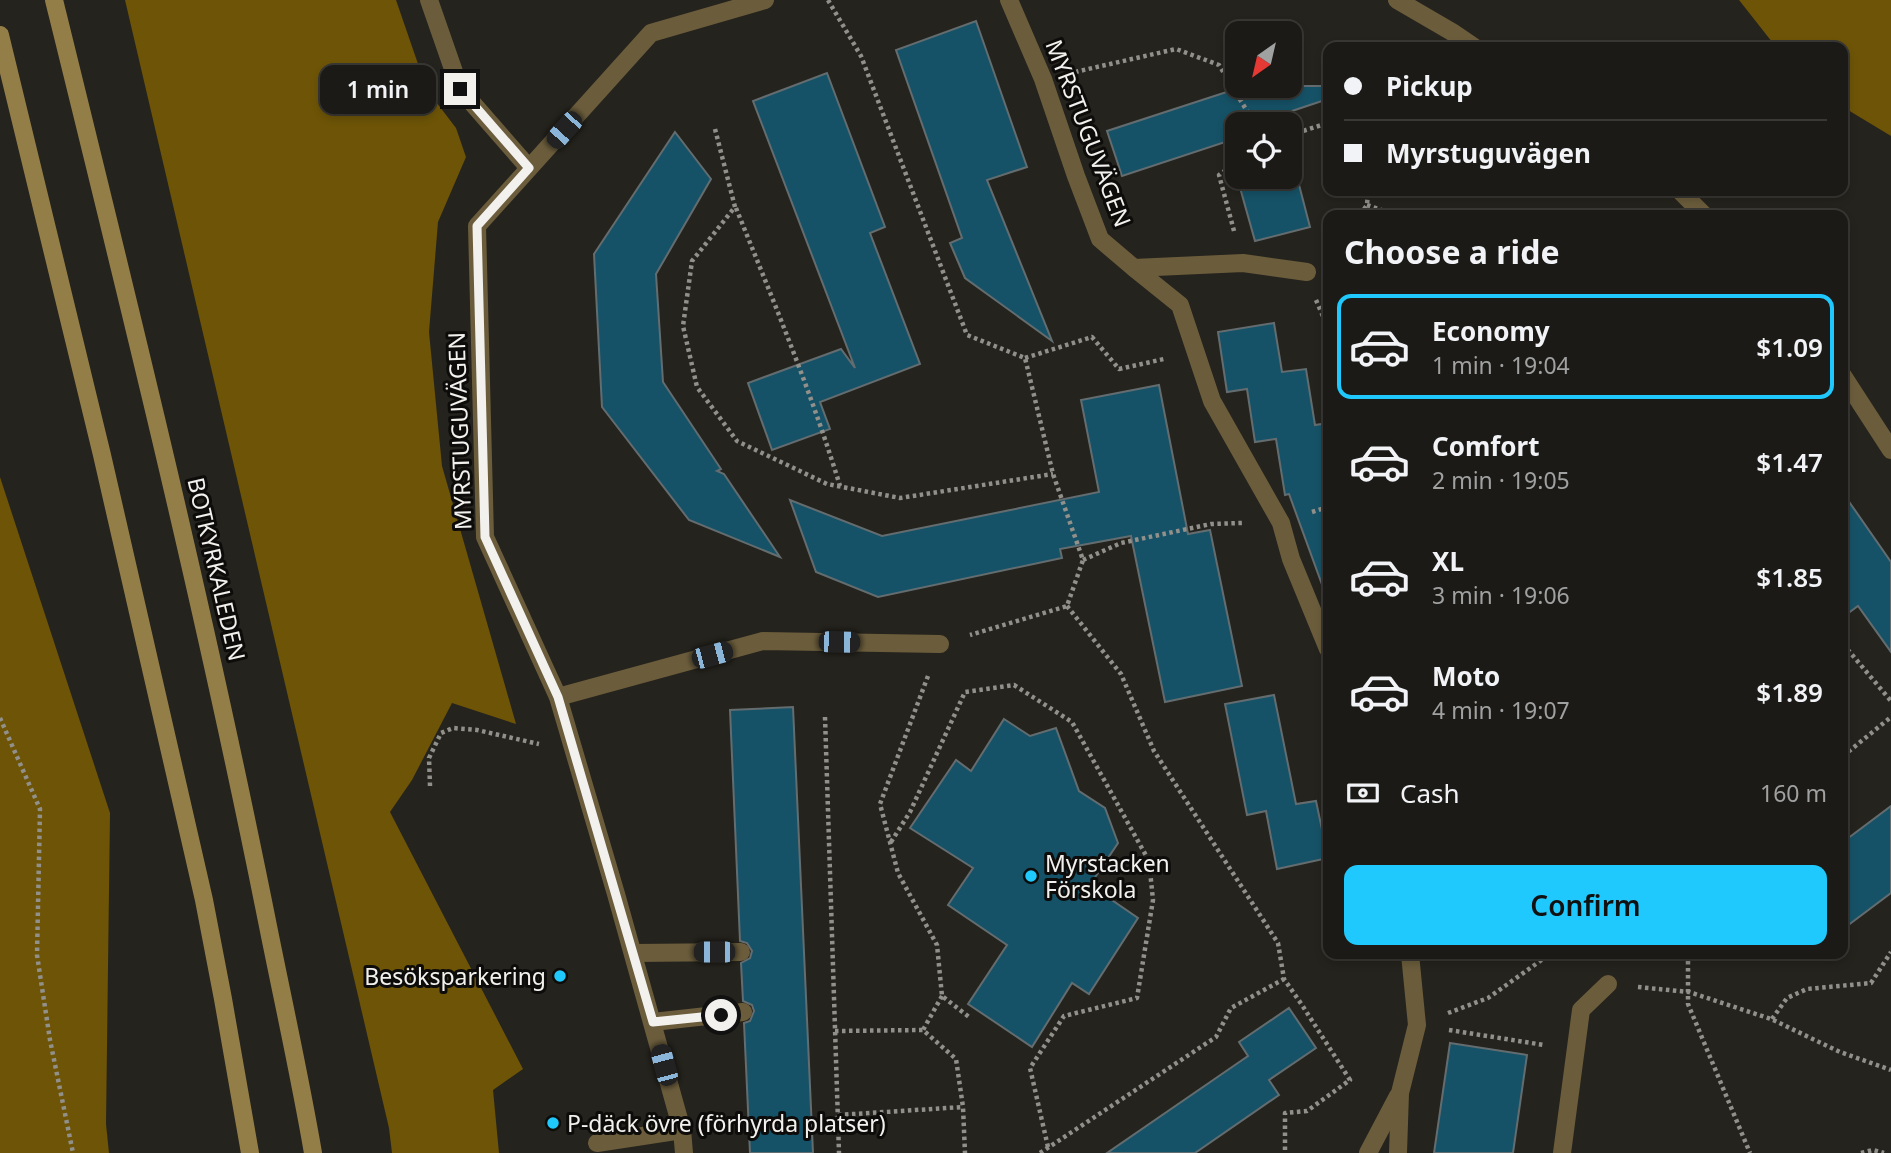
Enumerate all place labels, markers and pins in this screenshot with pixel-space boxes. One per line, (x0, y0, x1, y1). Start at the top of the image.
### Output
place label: Myrstacken Förskola (1045, 847, 1170, 905)
marker: Myrstacken Förskola (1023, 868, 1039, 884)
place label: Besöksparkering (364, 960, 546, 992)
marker: Besöksparkering (552, 968, 568, 984)
place label: P-däck övre (förhyrda platser) (567, 1107, 886, 1139)
marker: P-däck övre (förhyrda platser) (545, 1115, 561, 1131)

